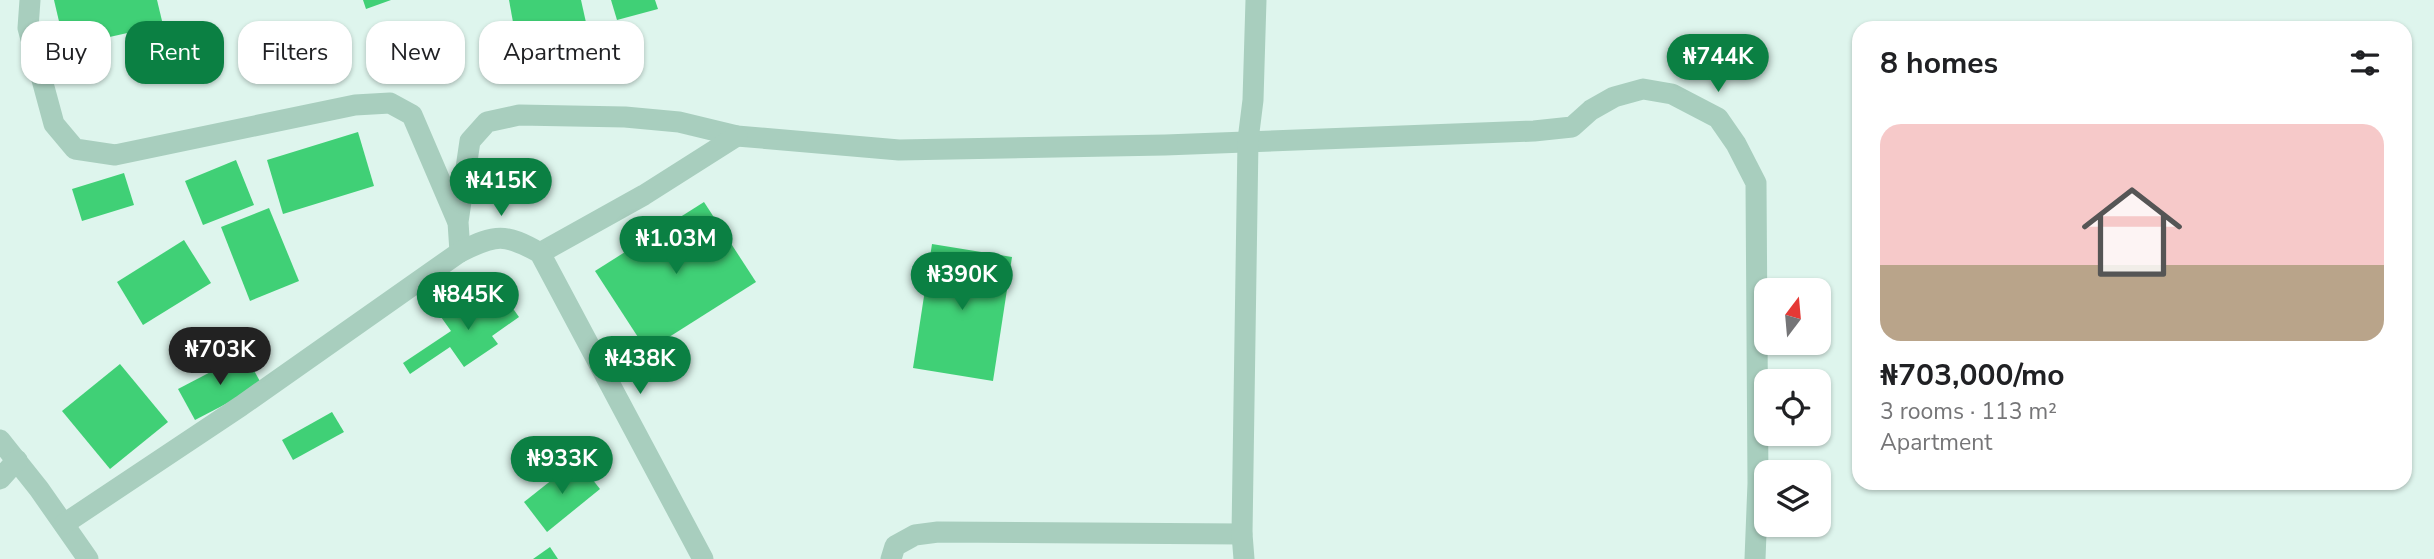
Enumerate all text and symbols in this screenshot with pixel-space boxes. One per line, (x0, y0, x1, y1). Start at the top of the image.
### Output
chip: Buy (21, 21, 111, 84)
chip: Rent (125, 21, 224, 84)
chip: Filters (238, 21, 352, 84)
chip: New (366, 21, 465, 84)
chip: Apartment (479, 21, 644, 84)
pin: ₦744K (1669, 34, 1767, 94)
text: ₦744K (1683, 41, 1753, 72)
text: 8 homes (1880, 43, 1998, 84)
icon: filters (2346, 44, 2384, 82)
pin: ₦415K (452, 158, 550, 218)
text: ₦415K (466, 165, 536, 196)
icon: home (2069, 169, 2195, 295)
pin: ₦1.03M (619, 216, 733, 276)
text: ₦1.03M (636, 223, 716, 254)
pin: ₦390K (913, 252, 1011, 312)
text: ₦390K (927, 259, 997, 290)
pin: ₦845K (419, 272, 517, 332)
north arrow (1754, 278, 1830, 355)
map controls (1754, 278, 1831, 537)
text: ₦845K (433, 279, 503, 310)
pin: ₦703K (171, 328, 269, 387)
text: ₦703K (185, 334, 255, 365)
pin: ₦438K (591, 336, 689, 396)
text: ₦438K (605, 343, 675, 374)
text: ₦703,000/mo (1880, 355, 2065, 396)
button: locate (1754, 369, 1831, 446)
text: 3 rooms · 113 m² (1880, 396, 2057, 427)
text: Apartment (1880, 427, 1992, 458)
pin: ₦933K (513, 436, 611, 496)
text: ₦933K (527, 443, 597, 474)
button: layers (1754, 460, 1831, 537)

